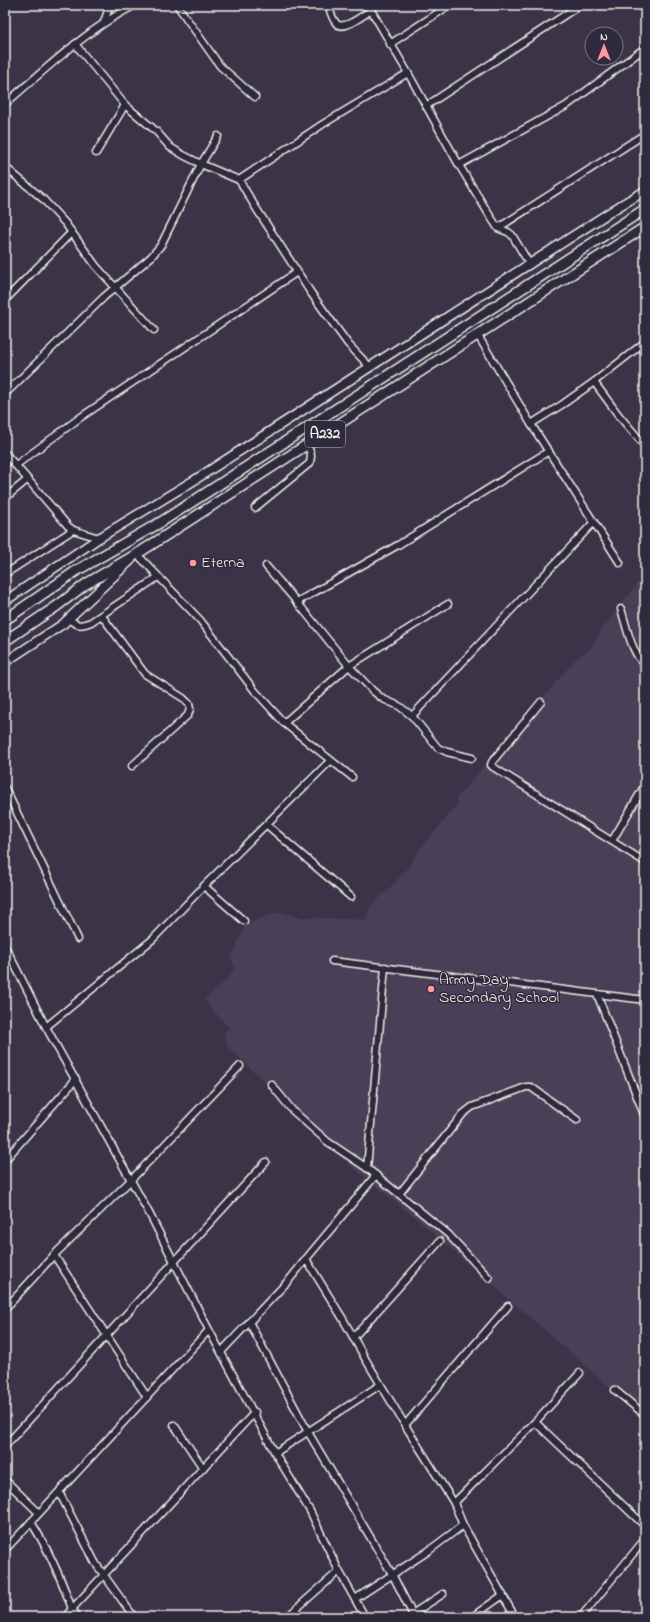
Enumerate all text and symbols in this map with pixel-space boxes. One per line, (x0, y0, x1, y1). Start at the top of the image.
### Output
north arrow (584, 26, 624, 66)
text: N (600, 29, 608, 45)
road number: A232 (305, 421, 345, 447)
place label: Eterna (201, 551, 245, 575)
marker: Eterna (188, 558, 198, 568)
place label: Army Day Secondary School (439, 968, 559, 1010)
marker: Army Day Secondary School (426, 984, 436, 994)

